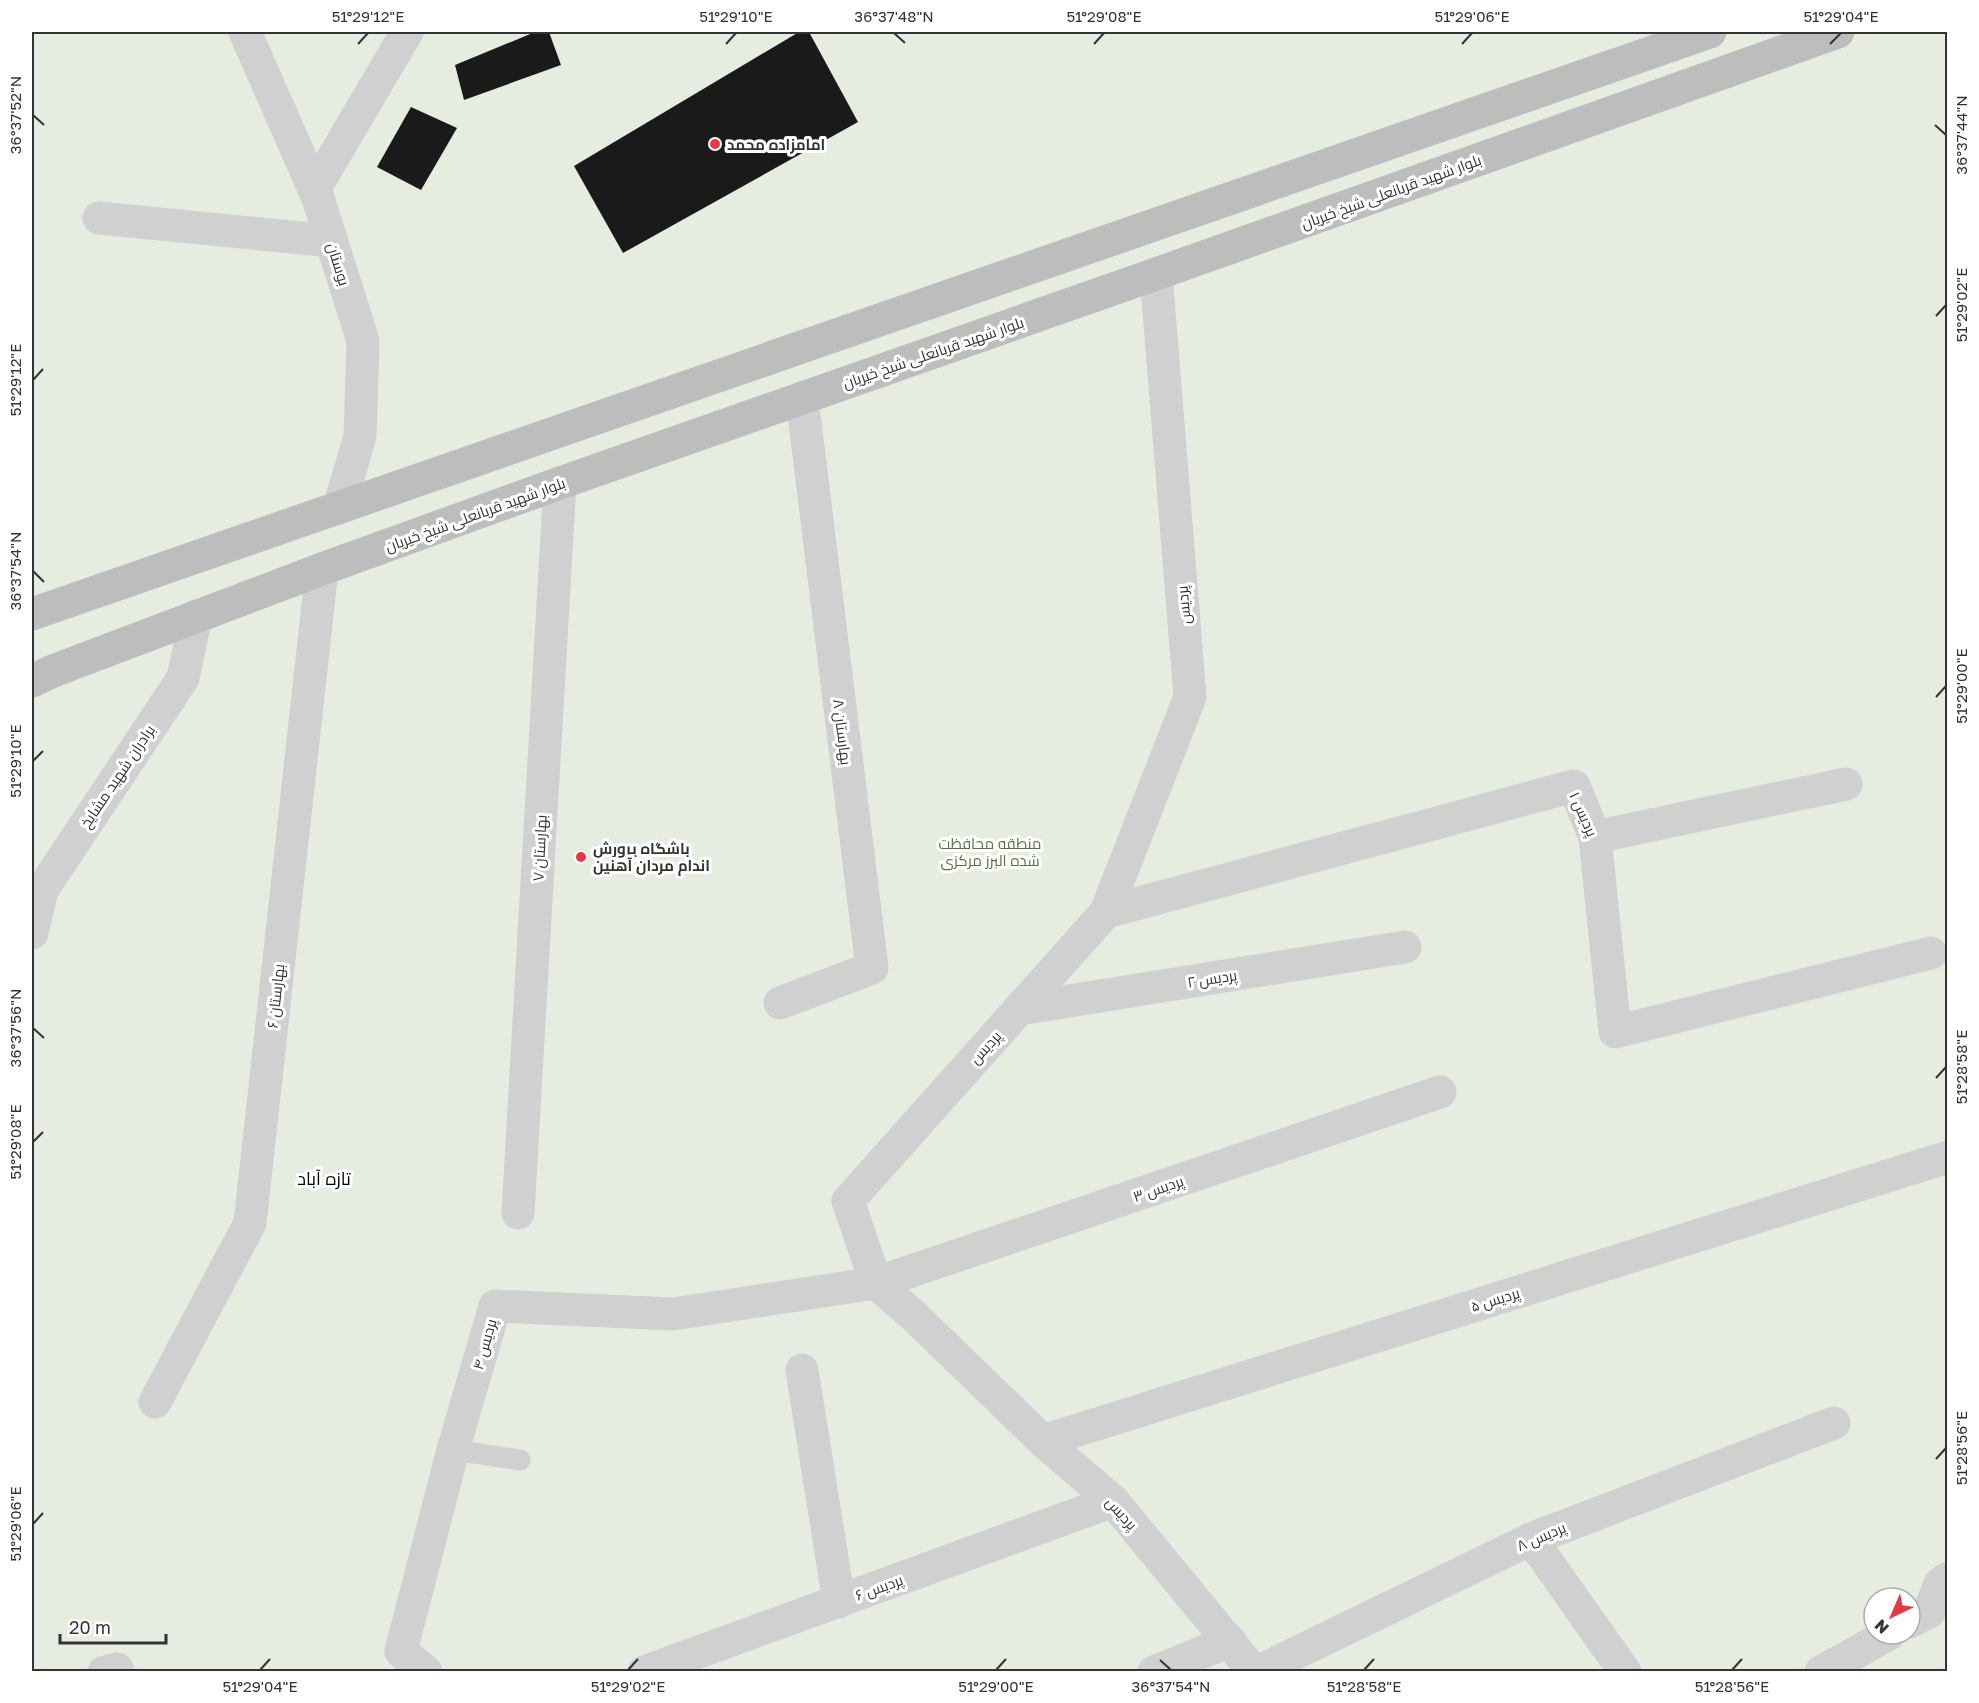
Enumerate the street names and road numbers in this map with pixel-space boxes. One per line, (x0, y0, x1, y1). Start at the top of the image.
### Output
street label: بلوار شهید قربانعلی شیخ خیریان (1298, 150, 1485, 235)
street label: بوستان (322, 240, 354, 288)
street label: بلوار شهید قربانعلی شیخ خیریان (840, 313, 1027, 394)
street label: بلوار شهید قربانعلی شیخ خیریان (382, 473, 569, 558)
street label: پردیس (1172, 585, 1196, 625)
street label: بهارستان ۸ (828, 698, 856, 766)
street label: برادران شهید مشایخ (76, 721, 161, 833)
street label: پردیس ۱ (1564, 789, 1602, 840)
street label: بهارستان ۷ (528, 814, 552, 882)
street label: بهارستان ۶ (263, 963, 289, 1029)
street label: پردیس ۲ (1186, 965, 1238, 993)
street label: پردیس (965, 1027, 1006, 1069)
street label: پردیس ۳ (1130, 1171, 1186, 1207)
street label: پردیس ۵ (1468, 1283, 1522, 1317)
street label: پردیس ۴ (468, 1316, 502, 1372)
street label: پردیس (1101, 1493, 1142, 1535)
street label: پردیس ۸ (1514, 1518, 1569, 1556)
street label: پردیس ۶ (853, 1570, 906, 1606)

